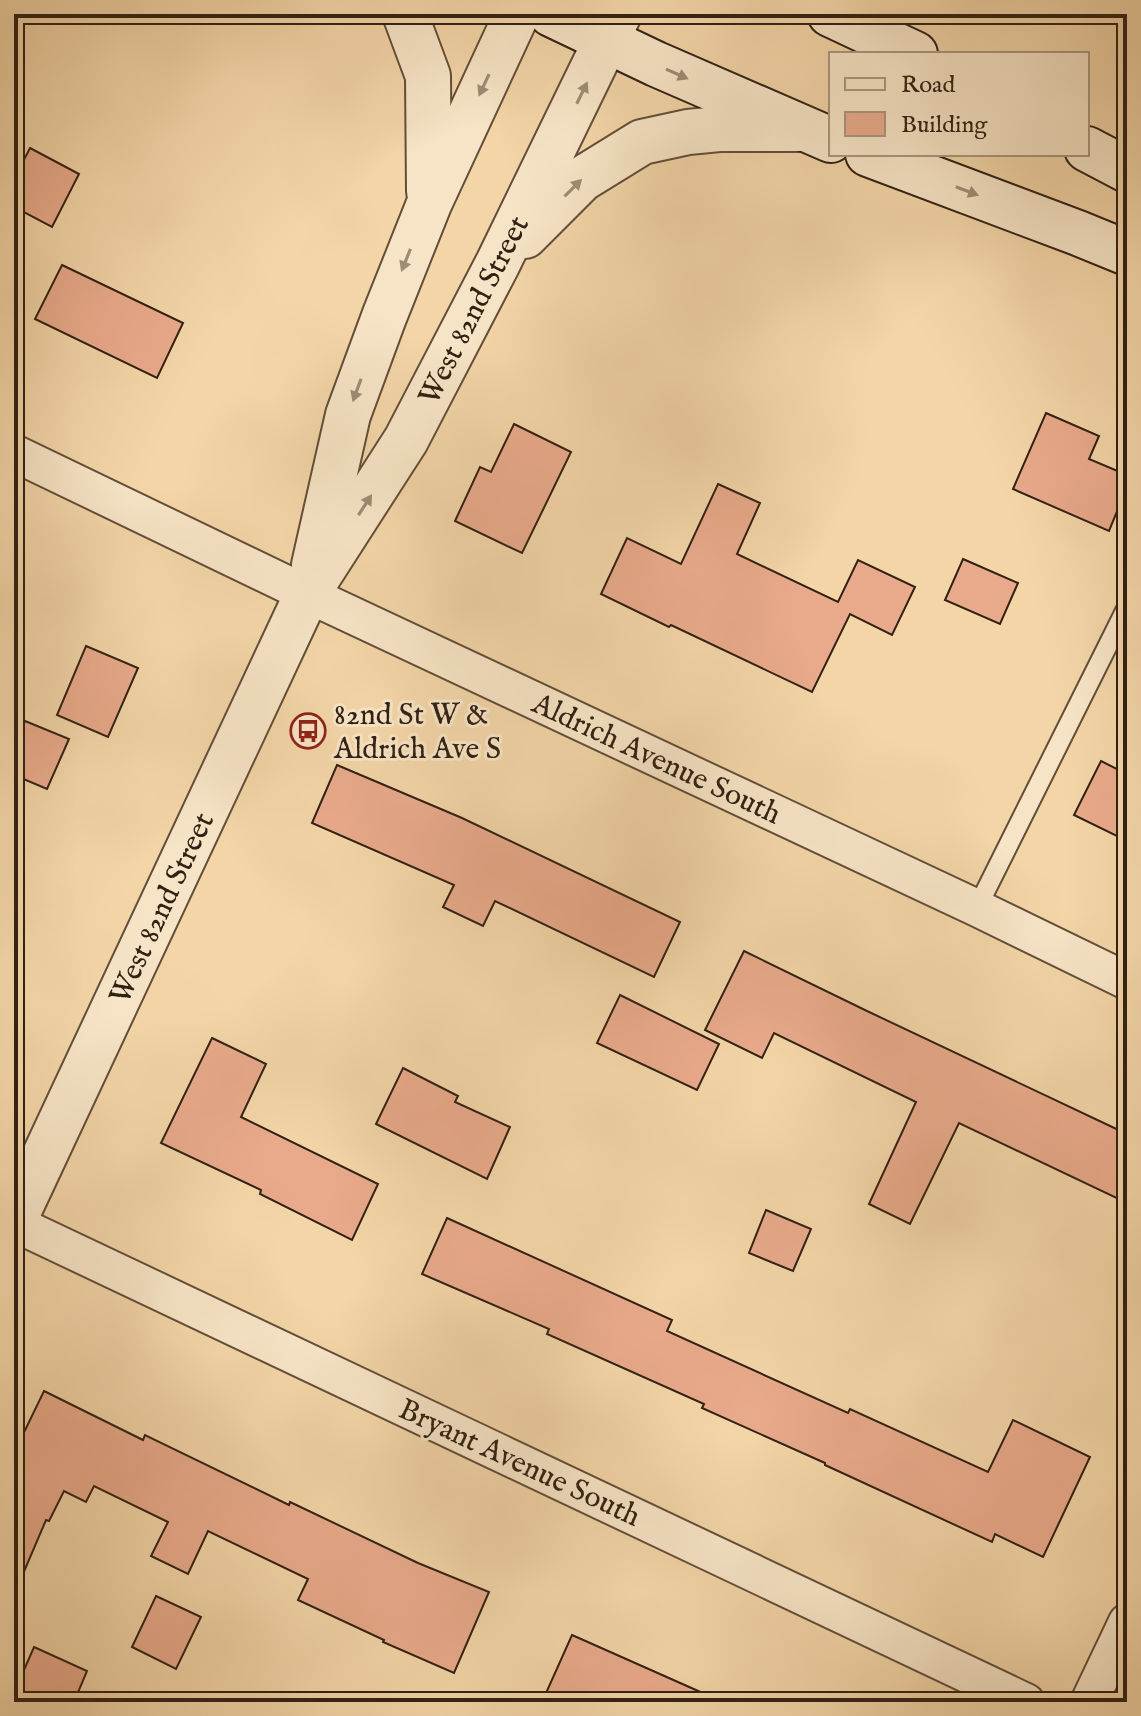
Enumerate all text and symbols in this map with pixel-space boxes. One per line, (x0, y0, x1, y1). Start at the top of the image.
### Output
legend (829, 52, 1089, 156)
one-way arrow (665, 67, 689, 80)
text: Road (901, 70, 955, 101)
one-way arrow (477, 73, 491, 96)
one-way arrow (575, 81, 589, 104)
text: Building (901, 110, 988, 141)
one-way arrow (563, 179, 582, 198)
one-way arrow (955, 185, 979, 198)
street label: West 82nd Street (411, 210, 539, 412)
one-way arrow (400, 248, 413, 272)
one-way arrow (351, 378, 363, 402)
one-way arrow (357, 494, 371, 516)
street label: Aldrich Avenue South (525, 685, 787, 834)
place label: 82nd St W & Aldrich Ave S (333, 697, 501, 769)
bus stop icon: 82nd St W & Aldrich Ave S (289, 712, 327, 750)
street label: West 82nd Street (102, 807, 224, 1011)
street label: Bryant Avenue South (392, 1391, 646, 1537)

